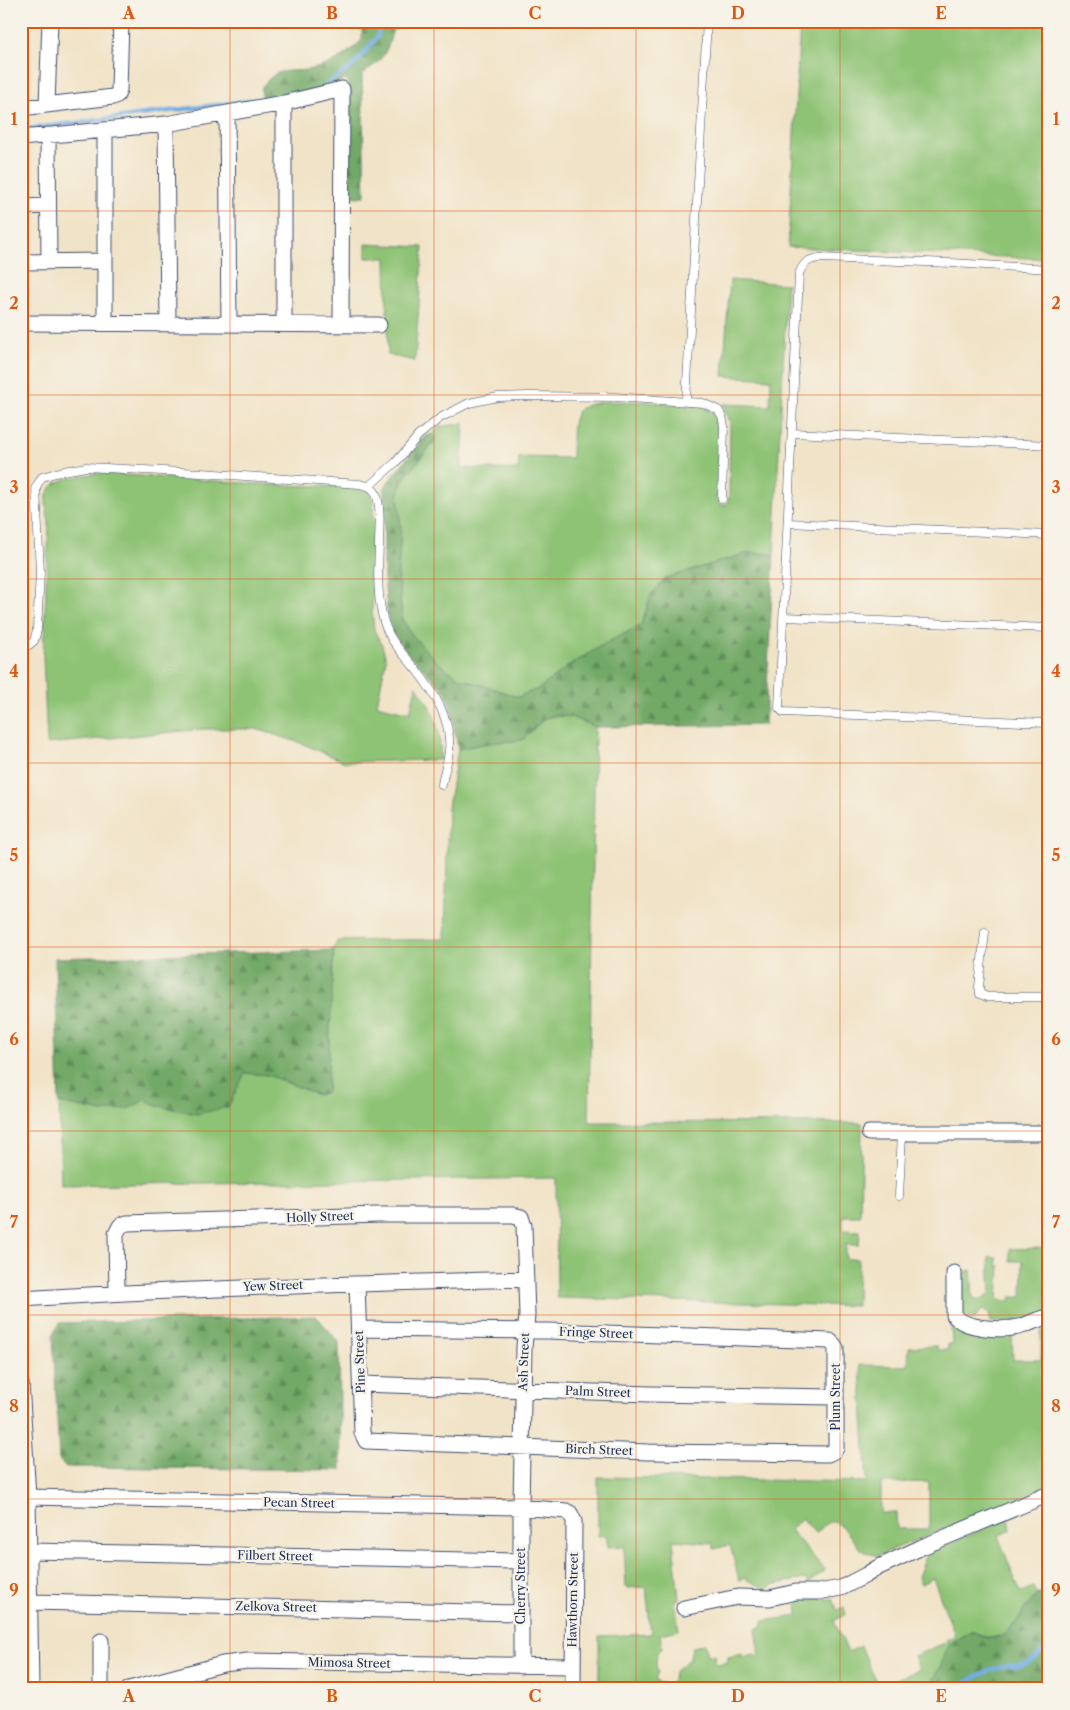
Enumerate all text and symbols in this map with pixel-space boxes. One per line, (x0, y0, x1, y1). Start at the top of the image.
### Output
text: A (122, 3, 136, 23)
text: B (326, 3, 338, 23)
text: C (529, 3, 541, 23)
text: D (731, 3, 745, 23)
text: E (935, 3, 947, 23)
text: 1 (10, 109, 18, 129)
text: 1 (1052, 109, 1060, 129)
text: 2 (9, 293, 19, 313)
text: 2 (1051, 293, 1061, 313)
text: 3 (9, 477, 19, 497)
text: 3 (1051, 477, 1061, 497)
text: 4 (9, 661, 19, 681)
text: 4 (1051, 661, 1061, 681)
text: 5 (10, 845, 19, 865)
text: 5 (1052, 845, 1061, 865)
text: 6 (9, 1029, 19, 1049)
text: 6 (1051, 1029, 1061, 1049)
street label: Holly Street (286, 1208, 355, 1225)
text: 7 (10, 1212, 19, 1232)
text: 7 (1052, 1212, 1061, 1232)
street label: Yew Street (242, 1277, 304, 1294)
street label: Fringe Street (559, 1324, 634, 1341)
street label: Pine Street (351, 1330, 368, 1394)
street label: Ash Street (515, 1332, 532, 1393)
street label: Plum Street (828, 1363, 843, 1431)
street label: Palm Street (565, 1383, 632, 1400)
text: 8 (9, 1396, 19, 1416)
text: 8 (1051, 1396, 1061, 1416)
street label: Birch Street (565, 1441, 634, 1458)
street label: Pecan Street (263, 1494, 336, 1511)
street label: Filbert Street (237, 1547, 314, 1564)
street label: Cherry Street (513, 1547, 528, 1625)
street label: Hawthorn Street (564, 1552, 581, 1648)
text: 9 (9, 1580, 19, 1600)
text: 9 (1051, 1580, 1061, 1600)
street label: Zelkova Street (235, 1598, 318, 1615)
street label: Mimosa Street (307, 1654, 391, 1671)
text: A (122, 1686, 136, 1706)
text: B (326, 1686, 338, 1706)
text: C (529, 1686, 541, 1706)
text: D (731, 1686, 745, 1706)
text: E (935, 1686, 947, 1706)

